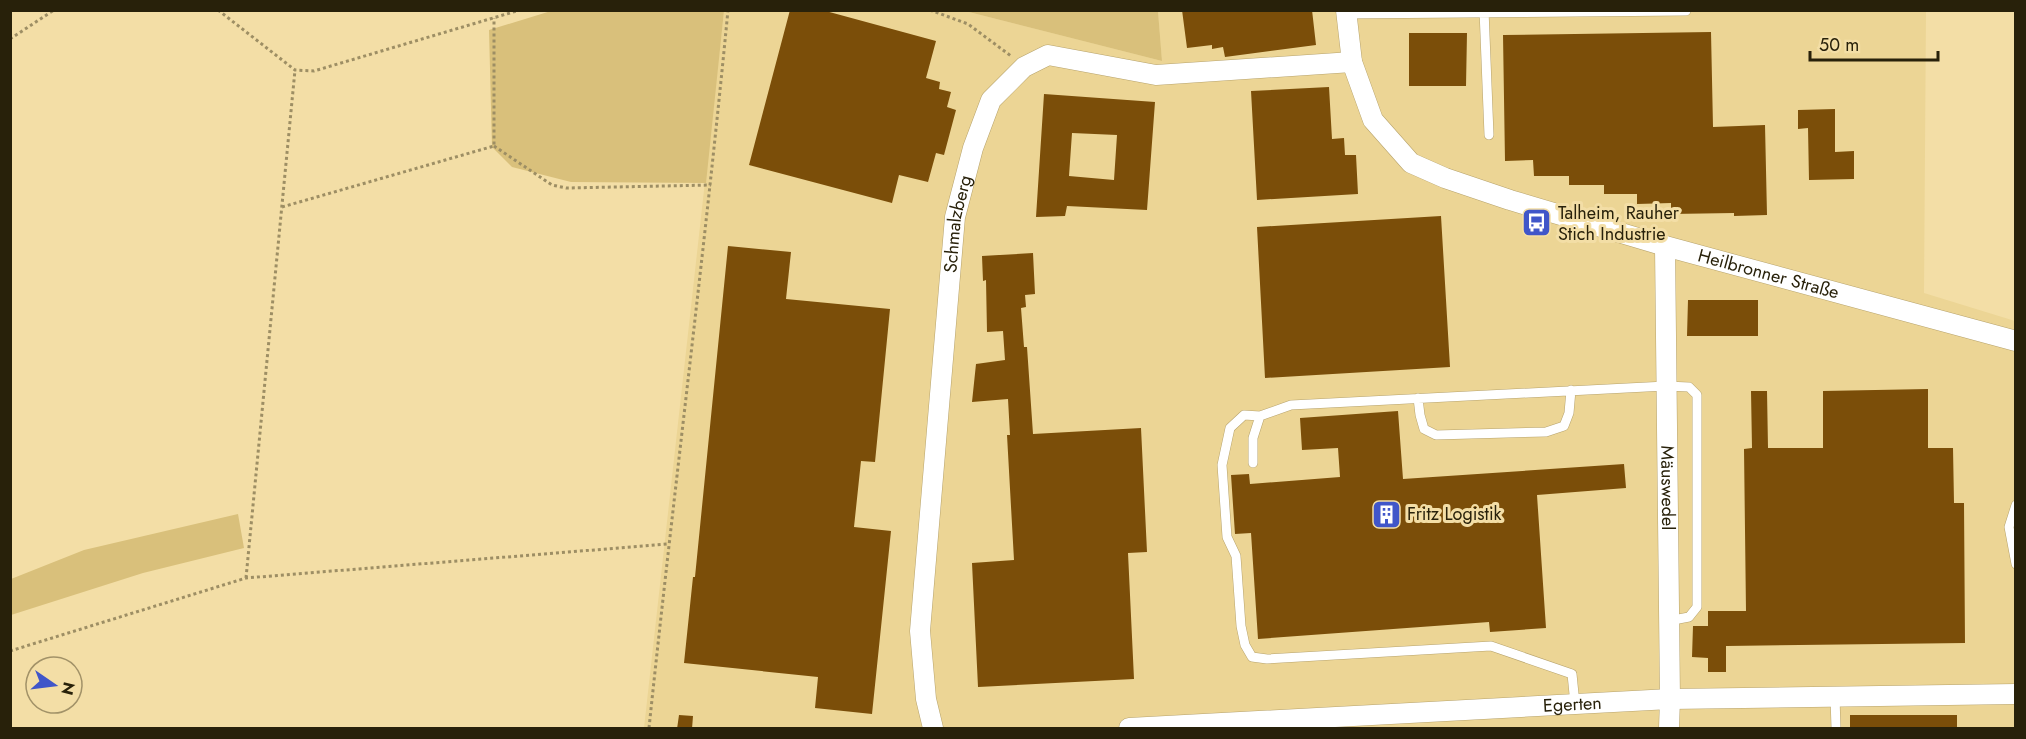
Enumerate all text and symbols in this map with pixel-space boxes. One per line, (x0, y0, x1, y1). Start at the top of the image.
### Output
scale bar (1810, 24, 1938, 62)
text: 50 m (1819, 32, 1859, 58)
street label: Schmalzberg (937, 172, 978, 274)
place label: Talheim, Rauher Stich Industrie (1558, 200, 1680, 247)
bus stop icon: Talheim, Rauher Stich Industrie (1521, 207, 1553, 239)
street label: Heilbronner Straße (1695, 242, 1842, 306)
street label: Mäuswedel (1654, 445, 1681, 531)
building icon: Fritz Logistik (1370, 498, 1402, 530)
place label: Fritz Logistik (1407, 501, 1502, 527)
north arrow (24, 655, 84, 715)
text: N (55, 680, 81, 697)
street label: Egerten (1542, 690, 1602, 719)

